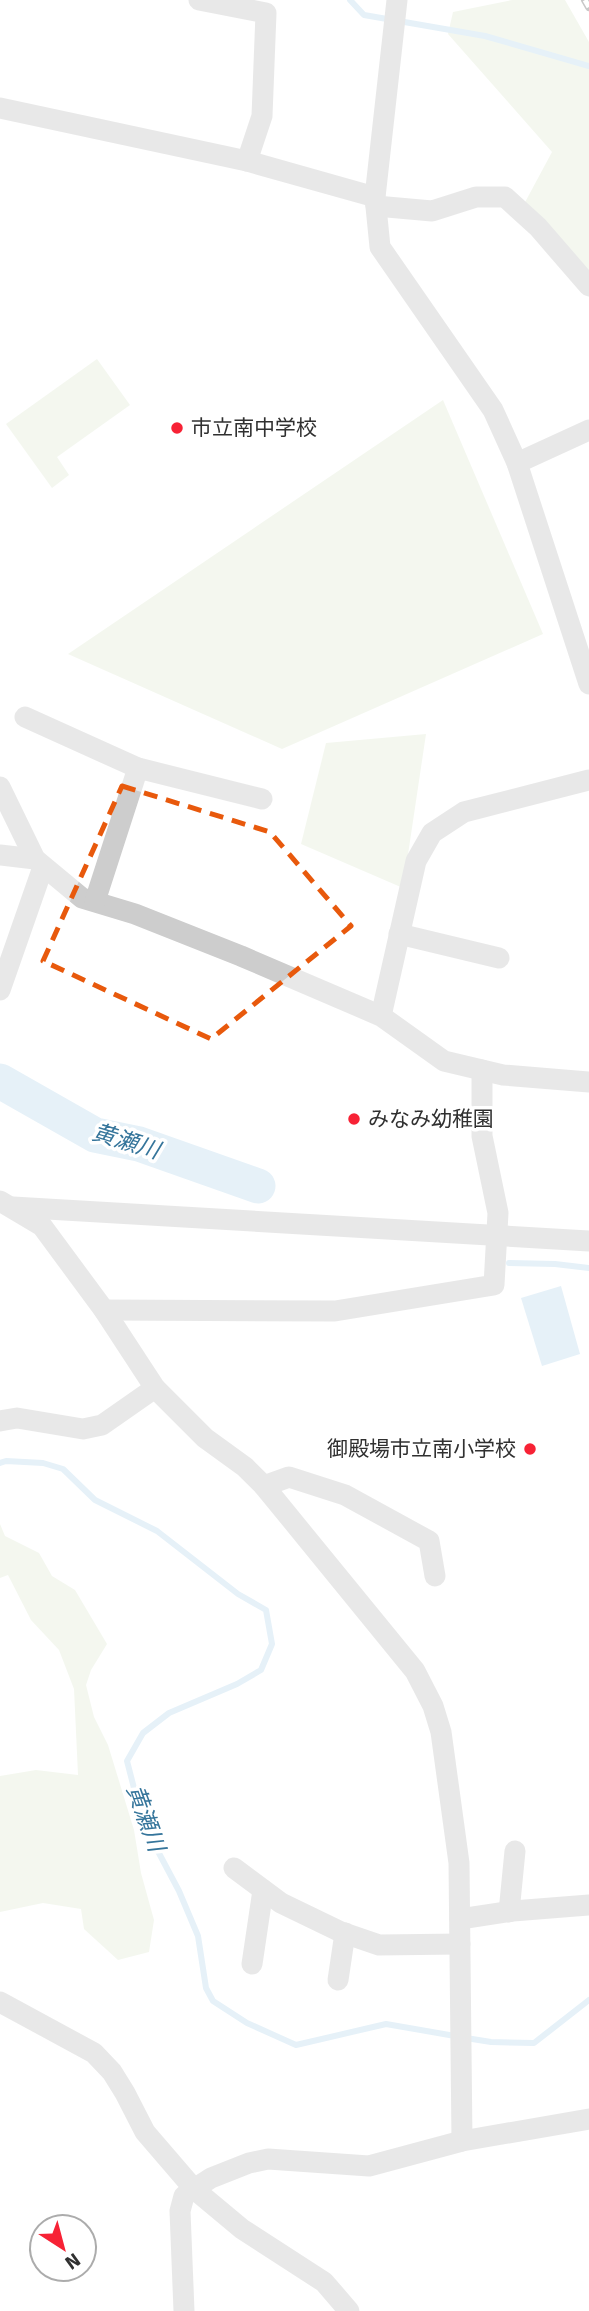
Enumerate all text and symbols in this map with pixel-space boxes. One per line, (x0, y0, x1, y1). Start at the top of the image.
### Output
place label: 市立南中学校 (191, 415, 317, 441)
marker: 市立南中学校 (169, 420, 185, 436)
place label: みなみ幼稚園 (368, 1106, 494, 1132)
marker: みなみ幼稚園 (346, 1111, 362, 1127)
water label: 黄瀬川 (89, 1118, 166, 1166)
place label: 御殿場市立南小学校 (327, 1436, 516, 1462)
marker: 御殿場市立南小学校 (522, 1441, 538, 1457)
water label: 黄瀬川 (120, 1781, 172, 1858)
north arrow (28, 2213, 98, 2283)
text: N (60, 2247, 85, 2275)

